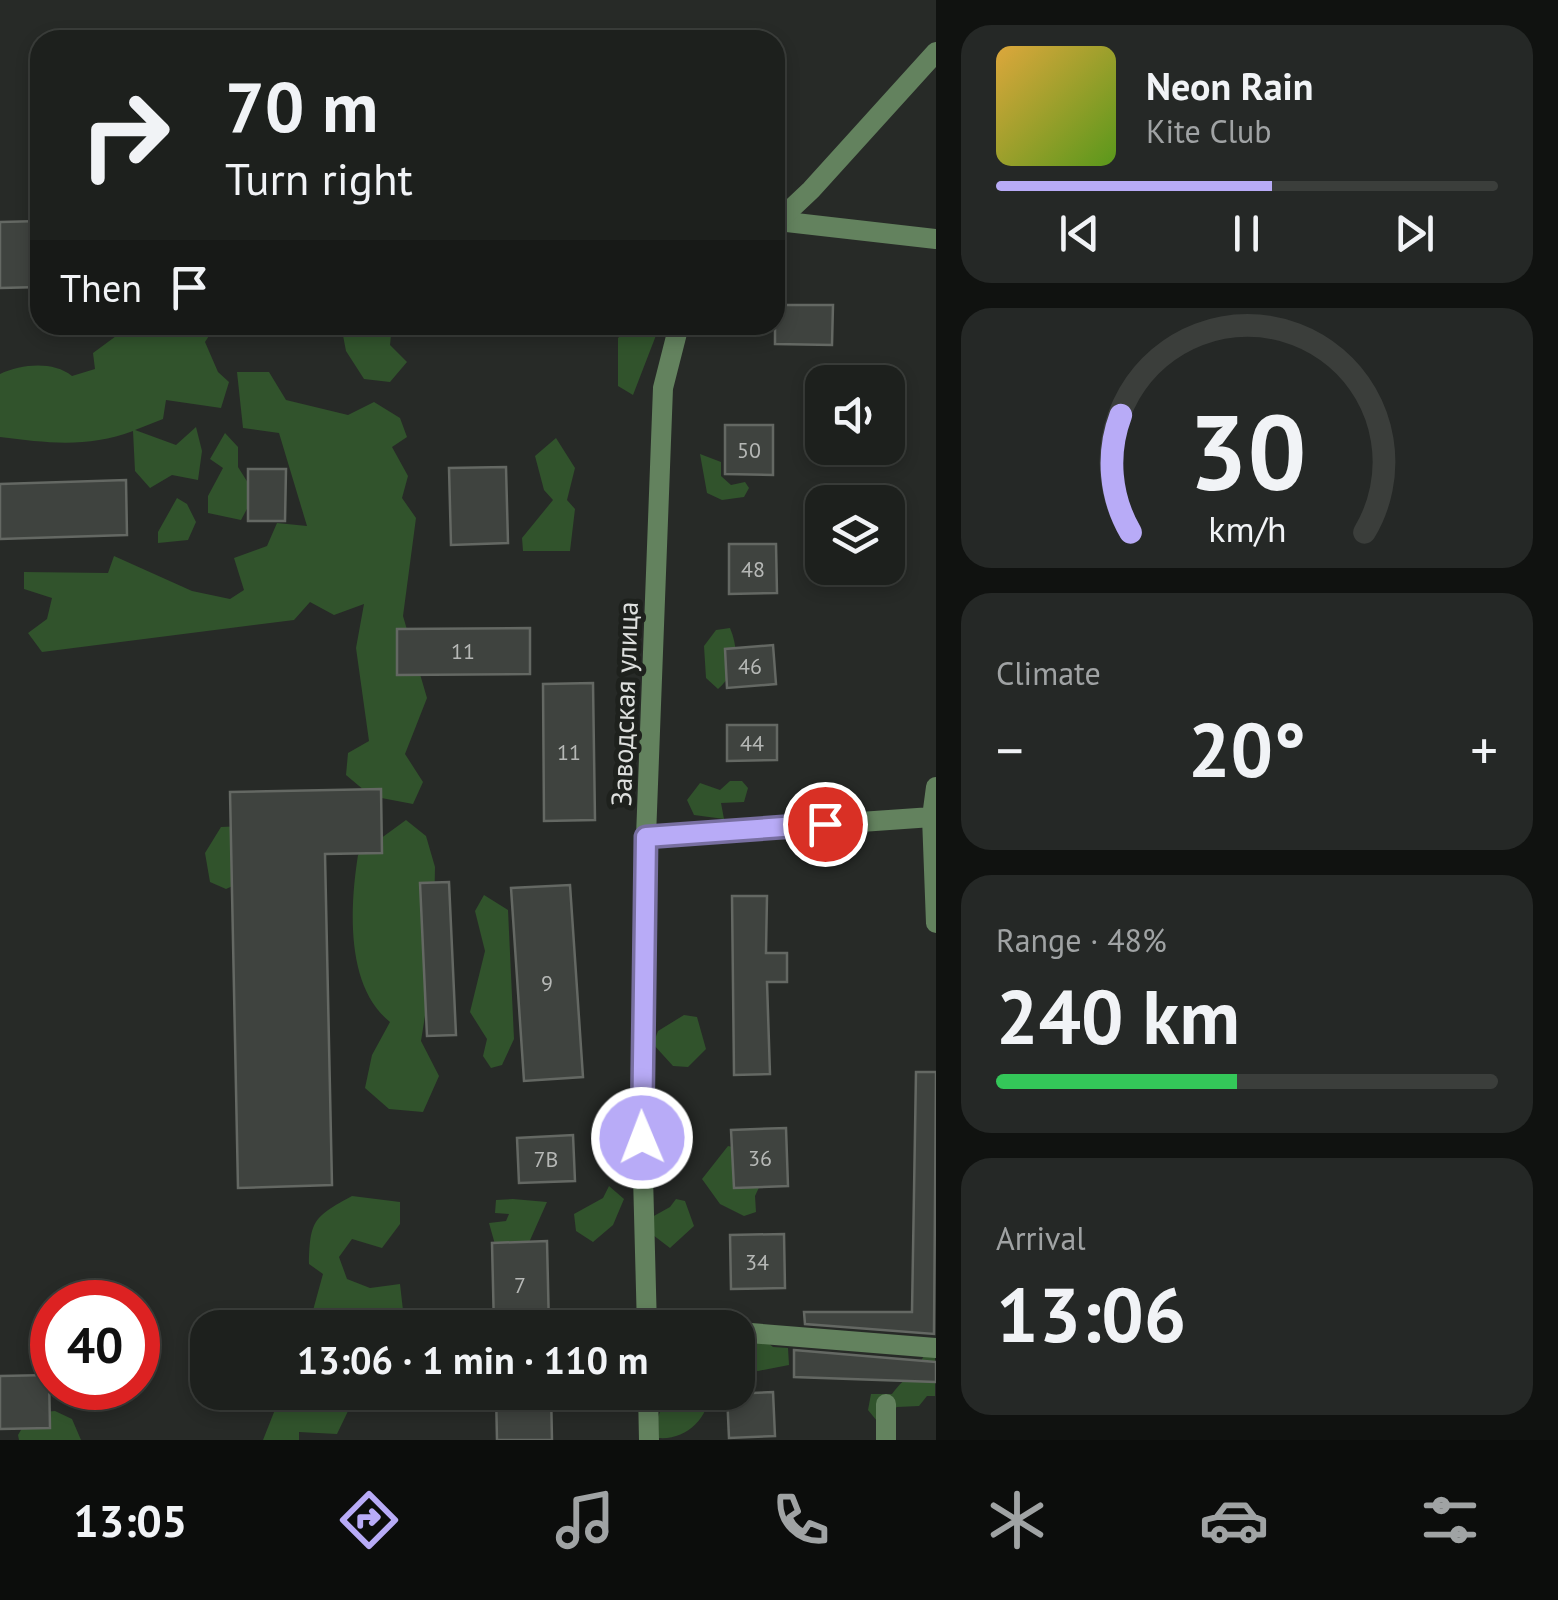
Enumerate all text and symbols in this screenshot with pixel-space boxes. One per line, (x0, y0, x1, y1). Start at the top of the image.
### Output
text: 70 m (225, 61, 378, 151)
text: Neon Rain (1146, 61, 1313, 110)
icon: right (60, 70, 190, 200)
text: Kite Club (1146, 110, 1272, 152)
text: Turn right (225, 149, 413, 207)
icon: previous (1052, 206, 1107, 261)
icon: pause (1219, 206, 1274, 261)
icon: next (1387, 206, 1442, 261)
icon: arrive (162, 260, 217, 315)
text: Then (60, 263, 142, 312)
map controls (805, 365, 905, 585)
button: sound (805, 365, 905, 465)
text: 30 (1188, 384, 1306, 519)
house number: 50 (737, 436, 761, 464)
button: layers (805, 485, 905, 585)
text: km/h (1208, 506, 1286, 552)
house number: 48 (741, 555, 765, 583)
street label: Заводская улица (602, 601, 646, 807)
house number: 11 (451, 637, 475, 665)
house number: 46 (738, 652, 762, 680)
text: Climate (996, 652, 1101, 694)
text: 20° (1188, 701, 1306, 798)
text: − (996, 714, 1024, 785)
text: + (1470, 714, 1498, 785)
house number: 44 (740, 729, 764, 757)
house number: 11 (557, 738, 581, 766)
pin (783, 782, 868, 867)
icon: arrive (798, 797, 853, 852)
text: Range · 48% (996, 919, 1167, 961)
text: 240 km (996, 968, 1240, 1065)
house number: 9 (541, 969, 553, 997)
position arrow (590, 1086, 694, 1190)
house number: 36 (748, 1144, 772, 1172)
house number: 7В (534, 1145, 558, 1173)
text: Arrival (996, 1217, 1086, 1259)
house number: 34 (745, 1248, 769, 1276)
text: 13:06 (996, 1266, 1186, 1363)
house number: 7 (514, 1271, 526, 1299)
speed limit sign: 40 (30, 1280, 160, 1410)
text: 13:06 · 1 min · 110 m (297, 1335, 648, 1384)
icon: directions (334, 1485, 404, 1555)
icon: music (550, 1485, 620, 1555)
icon: phone (766, 1485, 836, 1555)
icon: climate (982, 1485, 1052, 1555)
icon: car (1199, 1485, 1269, 1555)
icon: filters (1415, 1485, 1485, 1555)
text: 13:05 (73, 1491, 187, 1549)

